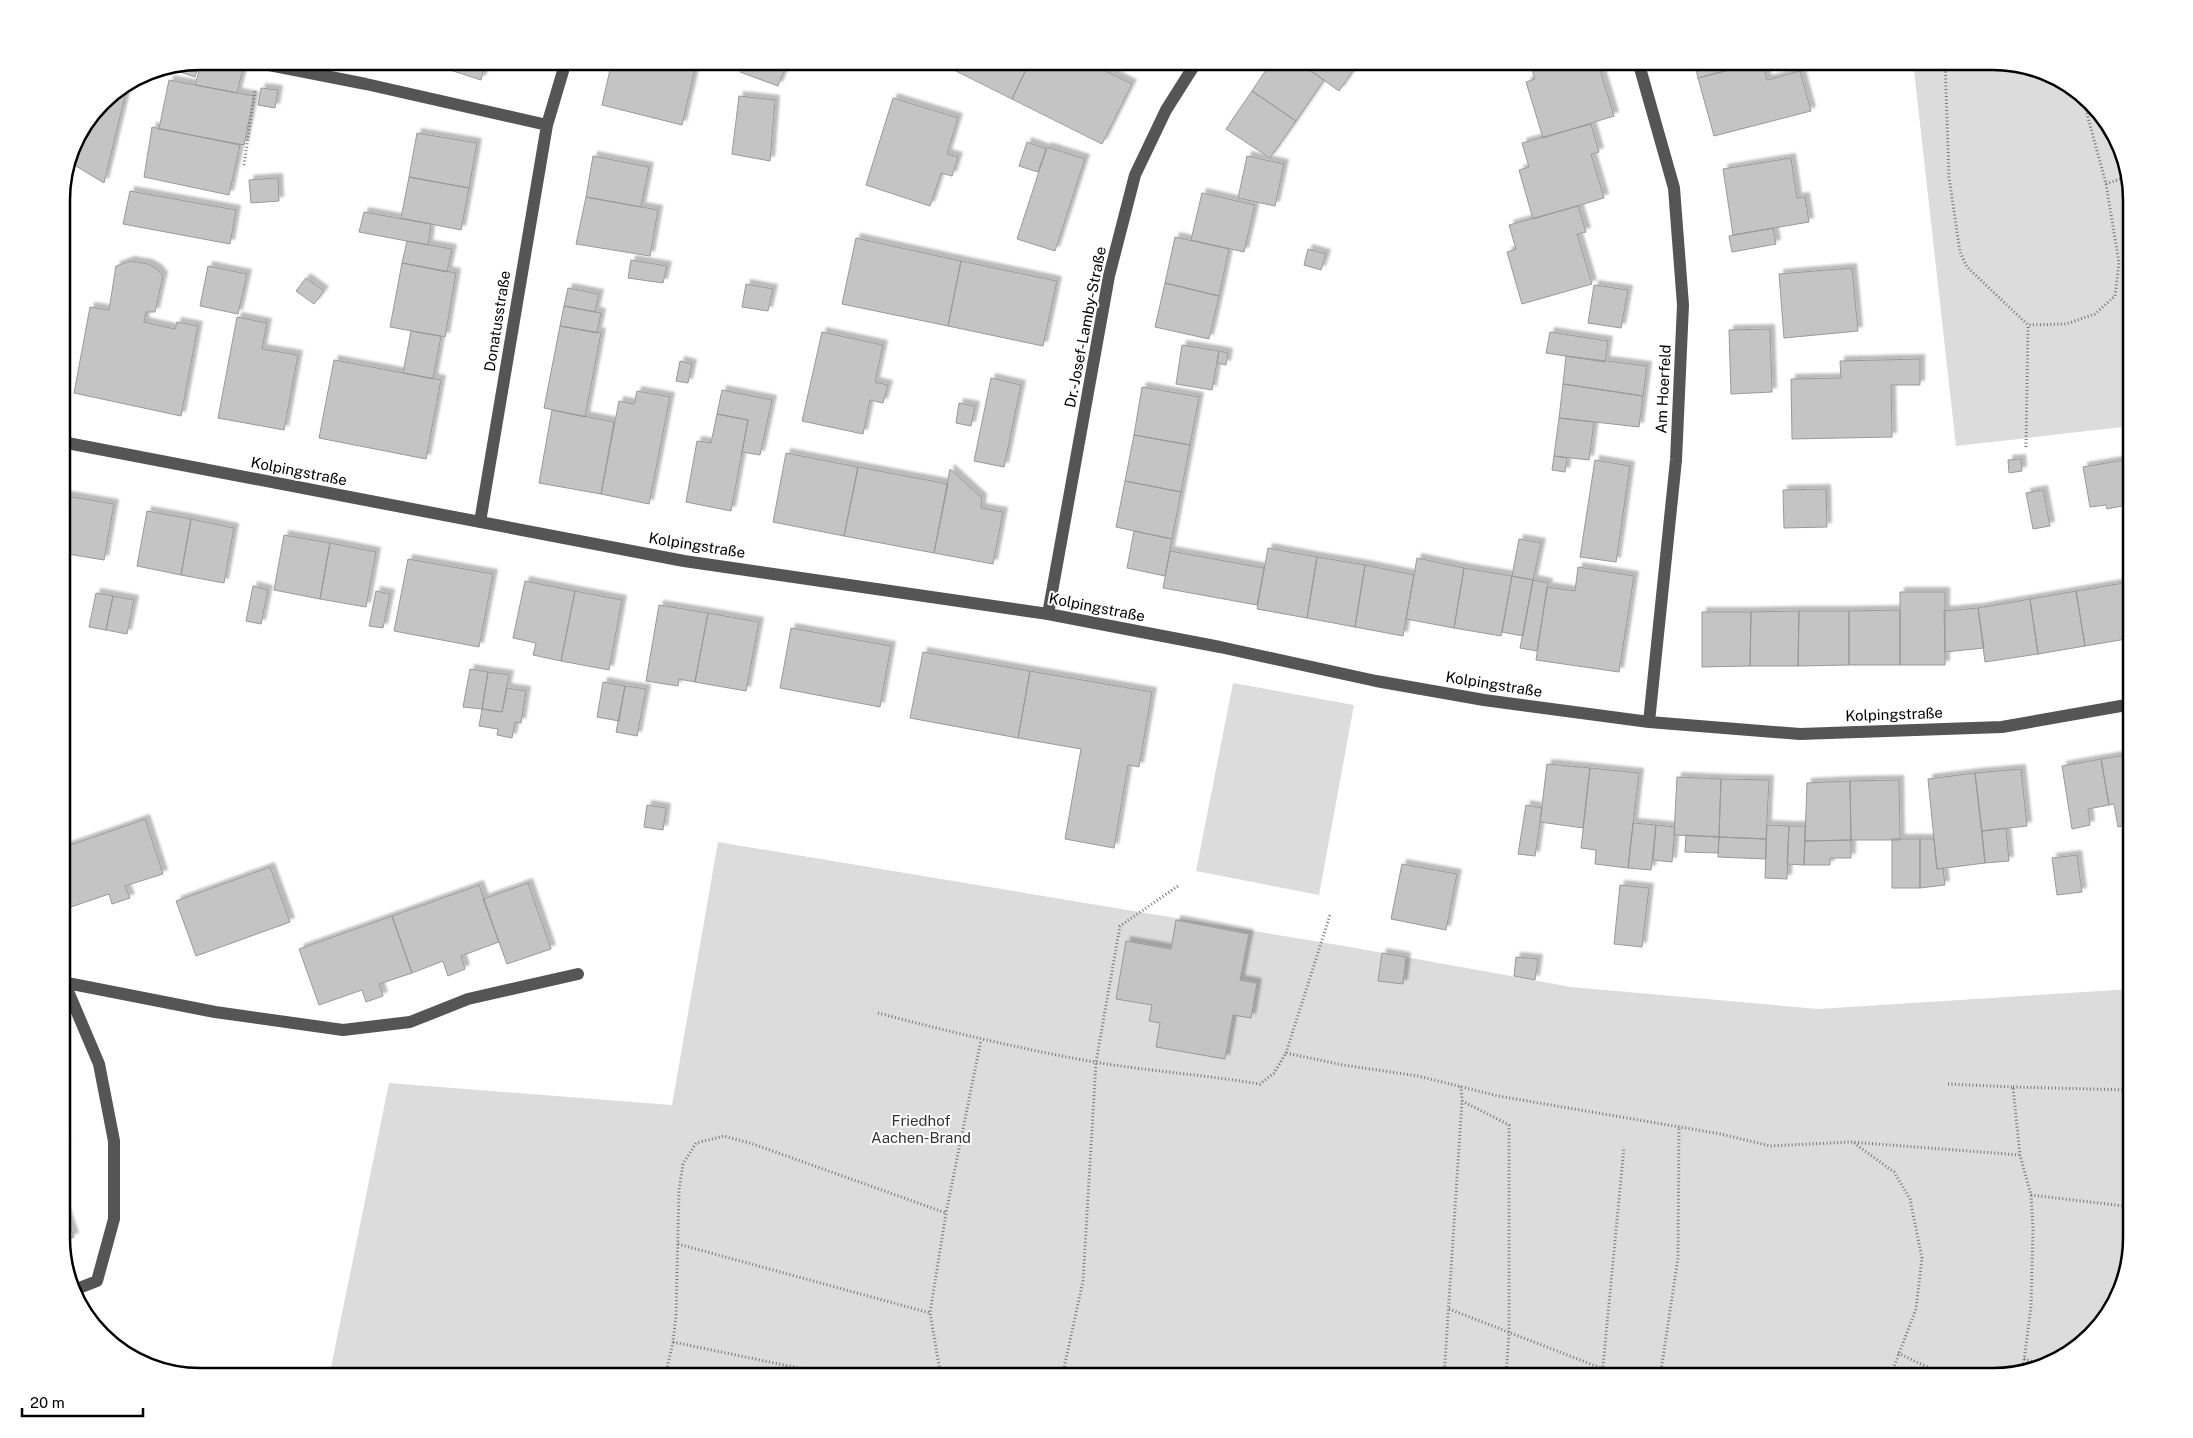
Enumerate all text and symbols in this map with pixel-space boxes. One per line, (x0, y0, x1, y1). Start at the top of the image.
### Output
street label: Dr.-Josef-Lamby-Straße (1061, 245, 1109, 409)
street label: Donatusstraße (481, 269, 513, 373)
street label: Am Hoerfeld (1652, 344, 1674, 434)
street label: Kolpingstraße (249, 453, 349, 489)
street label: Kolpingstraße (647, 529, 747, 561)
street label: Kolpingstraße (1047, 589, 1147, 625)
street label: Kolpingstraße (1444, 668, 1544, 700)
street label: Kolpingstraße (1845, 704, 1943, 724)
park label: Friedhof Aachen-Brand (871, 1112, 971, 1146)
scale bar (22, 1386, 144, 1418)
text: 20 m (30, 1394, 65, 1411)

